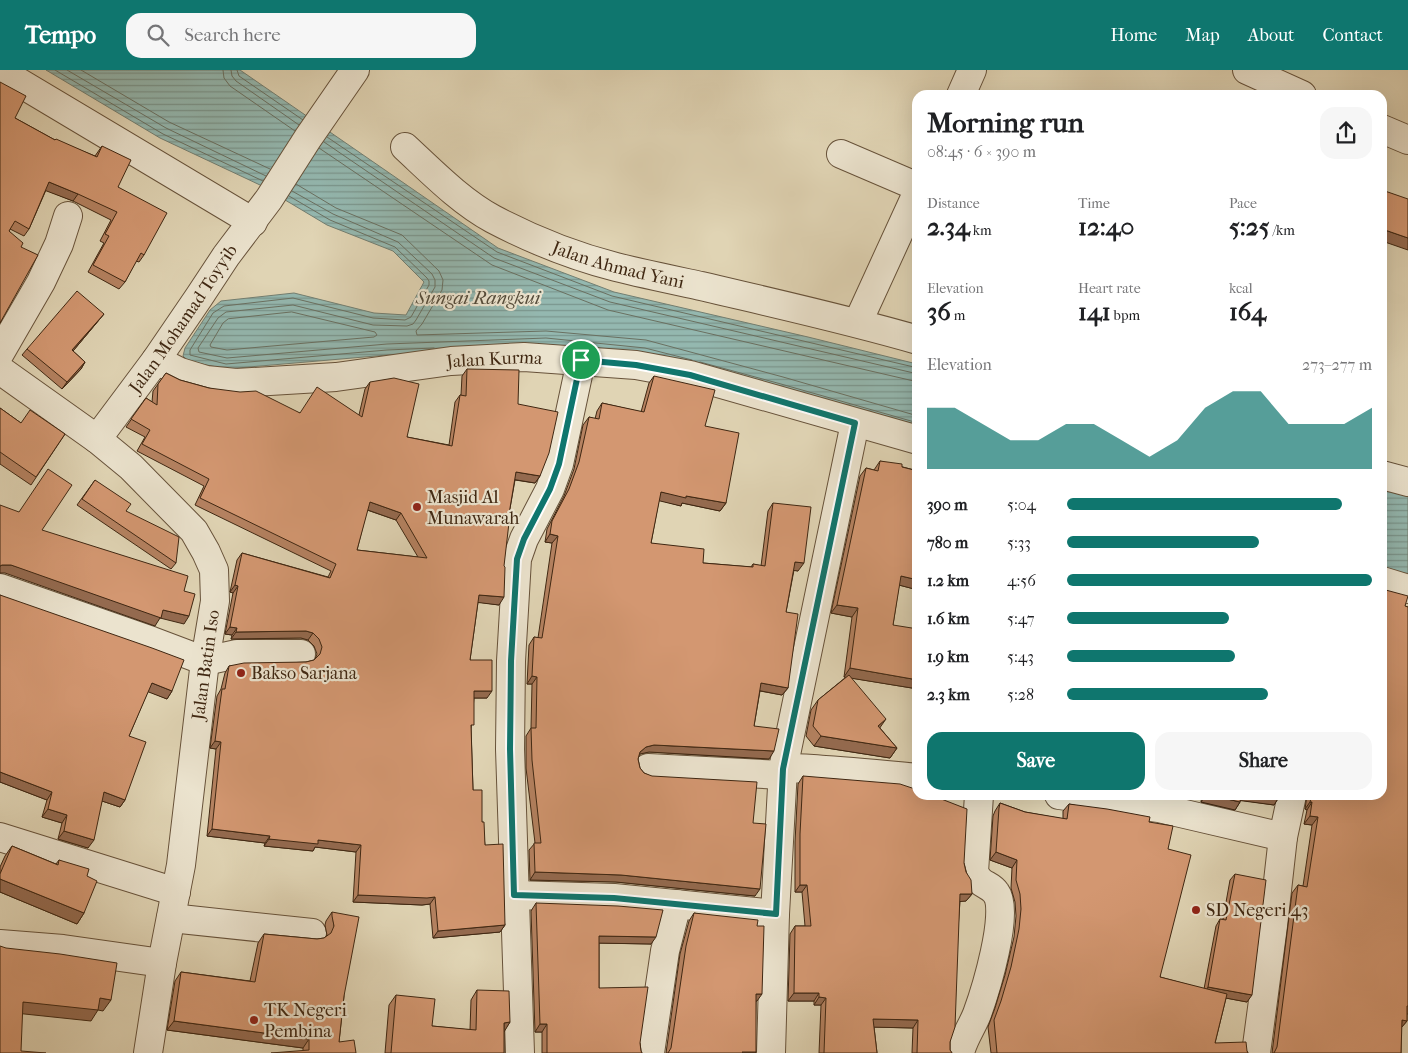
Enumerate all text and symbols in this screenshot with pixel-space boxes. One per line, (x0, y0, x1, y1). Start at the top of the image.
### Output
search box (126, 13, 476, 58)
text: Tempo (25, 21, 96, 49)
icon: search (144, 21, 172, 49)
text: Search here (184, 24, 281, 46)
text: Home (1110, 25, 1157, 46)
text: Map (1185, 25, 1220, 46)
text: About (1248, 25, 1294, 46)
text: Contact (1322, 25, 1383, 46)
text: Morning run (927, 106, 1084, 139)
button: share (1320, 107, 1372, 159)
text: 08:45 · 6 × 390 m (927, 142, 1036, 161)
text: Distance (927, 195, 980, 212)
text: Time (1078, 195, 1110, 212)
text: Pace (1229, 195, 1257, 212)
text: 2.34 (927, 212, 970, 241)
text: 12:40 (1078, 212, 1134, 241)
text: 5:25 (1229, 212, 1270, 241)
text: km (970, 222, 992, 239)
text: /km (1270, 222, 1295, 239)
street label: Jalan Ahmad Yani (547, 236, 687, 293)
street label: Jalan Mohamad Toyyib (123, 240, 242, 399)
text: Elevation (927, 280, 984, 297)
text: Heart rate (1078, 280, 1141, 297)
text: kcal (1229, 280, 1253, 297)
water label: Sungai Rangkui (415, 287, 542, 309)
text: 36 (927, 297, 951, 326)
text: 141 (1078, 297, 1111, 326)
text: 164 (1229, 297, 1266, 326)
text: m (951, 307, 965, 324)
text: bpm (1111, 307, 1140, 324)
pin (560, 339, 602, 381)
street label: Jalan Kurma (443, 346, 544, 372)
icon: arrive (567, 346, 595, 374)
text: Elevation (927, 355, 992, 374)
text: 273–277 m (1302, 355, 1372, 374)
place label: Masjid Al Munawarah (427, 487, 519, 529)
text: 390 m (927, 495, 968, 514)
text: 5:04 (1007, 495, 1036, 514)
marker: Masjid Al Munawarah (411, 501, 423, 513)
text: 780 m (927, 533, 968, 552)
text: 5:33 (1007, 533, 1031, 552)
text: 1.2 km (927, 571, 969, 590)
text: 4:56 (1007, 571, 1036, 590)
street label: Jalan Batin Iso (188, 608, 224, 724)
text: 1.6 km (927, 609, 969, 628)
text: 5:47 (1007, 609, 1035, 628)
text: 1.9 km (927, 647, 969, 666)
text: 5:43 (1007, 647, 1034, 666)
place label: Bakso Sarjana (251, 663, 358, 684)
marker: Bakso Sarjana (235, 667, 247, 679)
text: 2.3 km (927, 685, 970, 704)
text: 5:28 (1007, 685, 1034, 704)
button: Save (927, 732, 1145, 790)
button: Share (1155, 732, 1372, 790)
place label: SD Negeri 43 (1206, 900, 1308, 921)
marker: SD Negeri 43 (1190, 904, 1202, 916)
place label: TK Negeri Pembina (264, 1000, 347, 1042)
marker: TK Negeri Pembina (248, 1014, 260, 1026)

